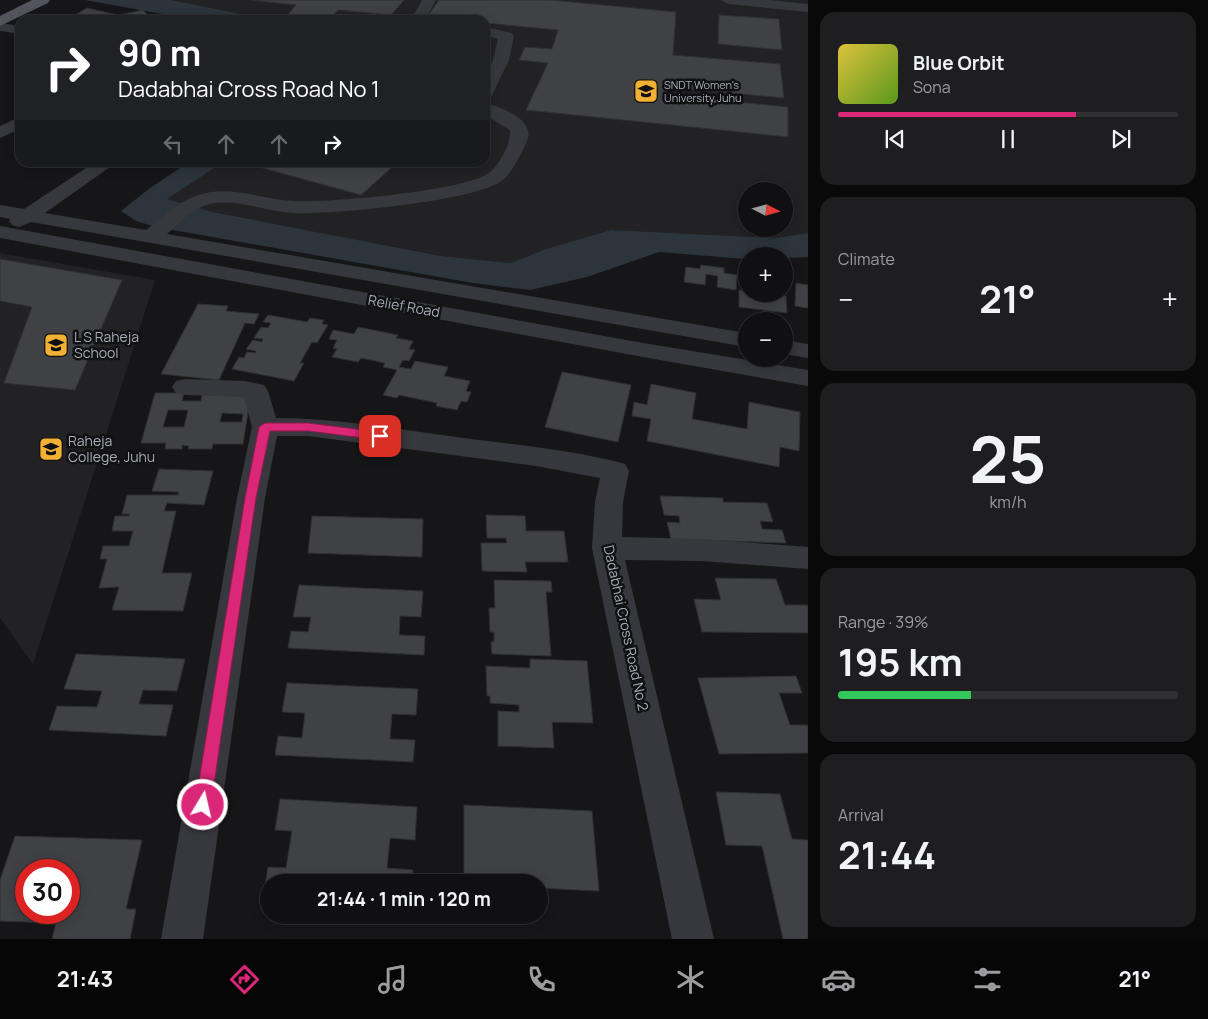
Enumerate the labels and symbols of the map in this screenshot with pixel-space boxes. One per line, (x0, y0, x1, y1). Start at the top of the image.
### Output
place label: SNDT Women's University,Juhu (664, 77, 742, 105)
school or university icon: SNDT Women's University,Juhu (633, 78, 659, 104)
north arrow (738, 182, 792, 238)
street label: Relief Road (367, 290, 442, 321)
place label: L S Raheja School (74, 327, 139, 362)
school or university icon: L S Raheja School (43, 332, 69, 358)
pin (359, 415, 401, 457)
place label: Raheja College, Juhu (68, 431, 155, 466)
school or university icon: Raheja College, Juhu (38, 436, 64, 462)
street label: Dadabhai Cross Road No 2 (600, 543, 653, 713)
position arrow (176, 778, 228, 830)
speed limit sign: 30 (15, 859, 80, 924)

